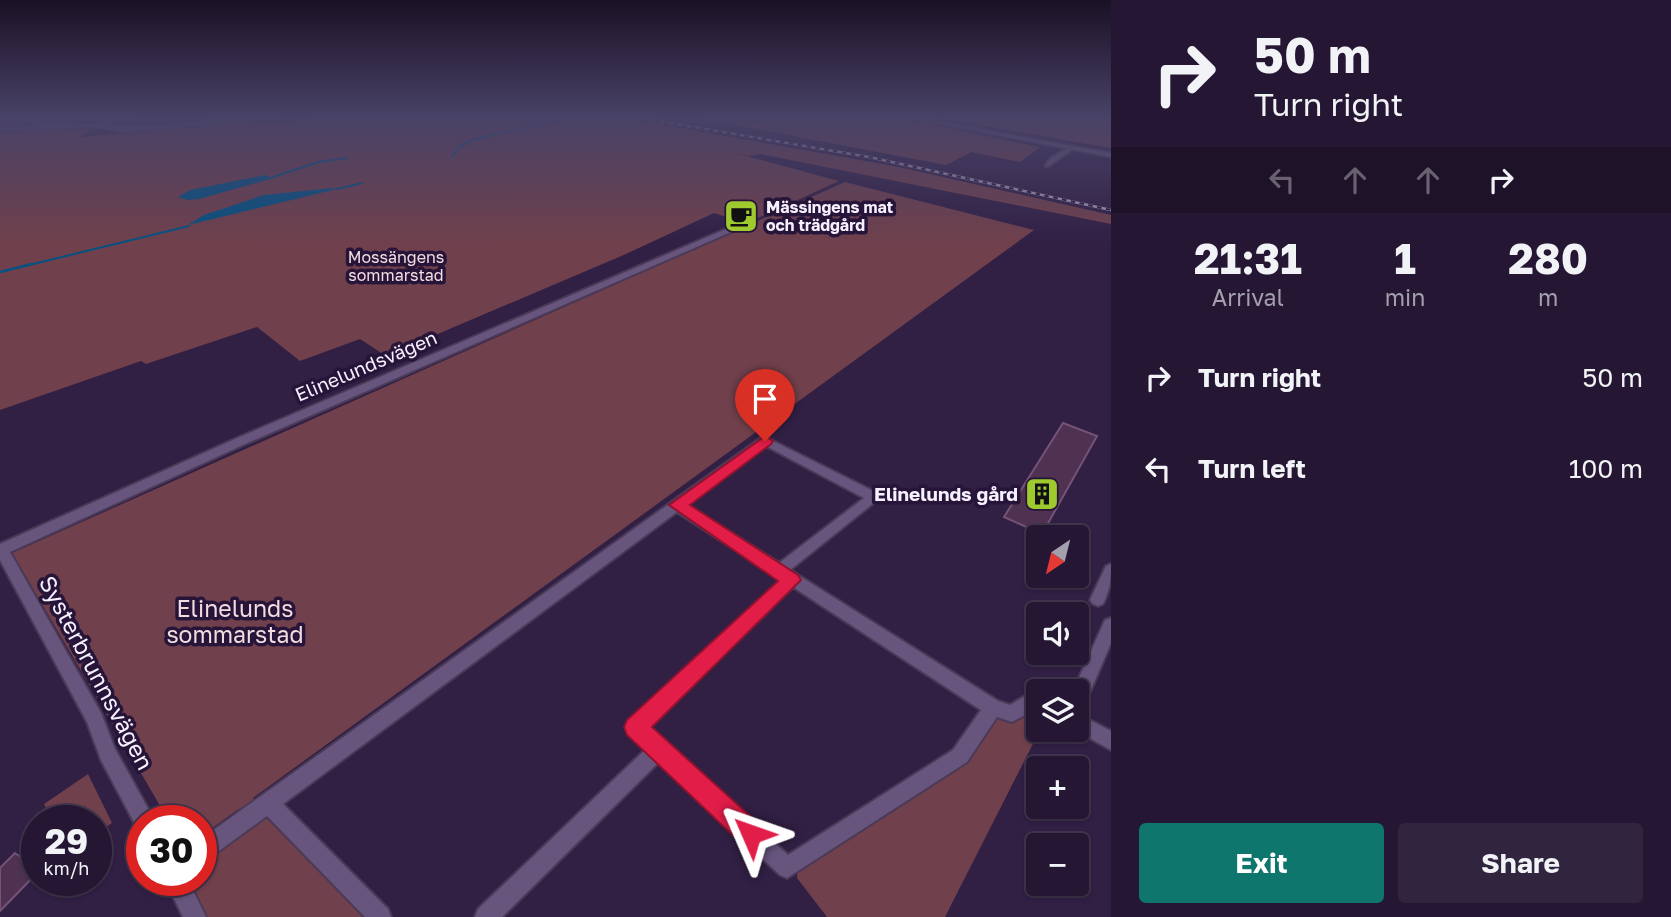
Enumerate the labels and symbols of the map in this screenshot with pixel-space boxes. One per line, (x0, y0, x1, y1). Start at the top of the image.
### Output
cafe icon: Mässingens mat och trädgård (722, 197, 760, 235)
place label: Mässingens mat och trädgård (766, 197, 893, 235)
park label: Mossängens sommarstad (348, 247, 444, 285)
street label: Elinelundsvägen (291, 325, 440, 406)
pin (735, 369, 795, 441)
building icon: Elinelunds gård (1023, 475, 1061, 513)
place label: Elinelunds gård (874, 482, 1018, 505)
north arrow (1026, 525, 1088, 588)
street label: Systerbrunnsvägen (34, 571, 160, 774)
park label: Elinelunds sommarstad (166, 594, 304, 648)
position arrow (714, 797, 788, 871)
speed limit sign: 30 (126, 805, 217, 896)

